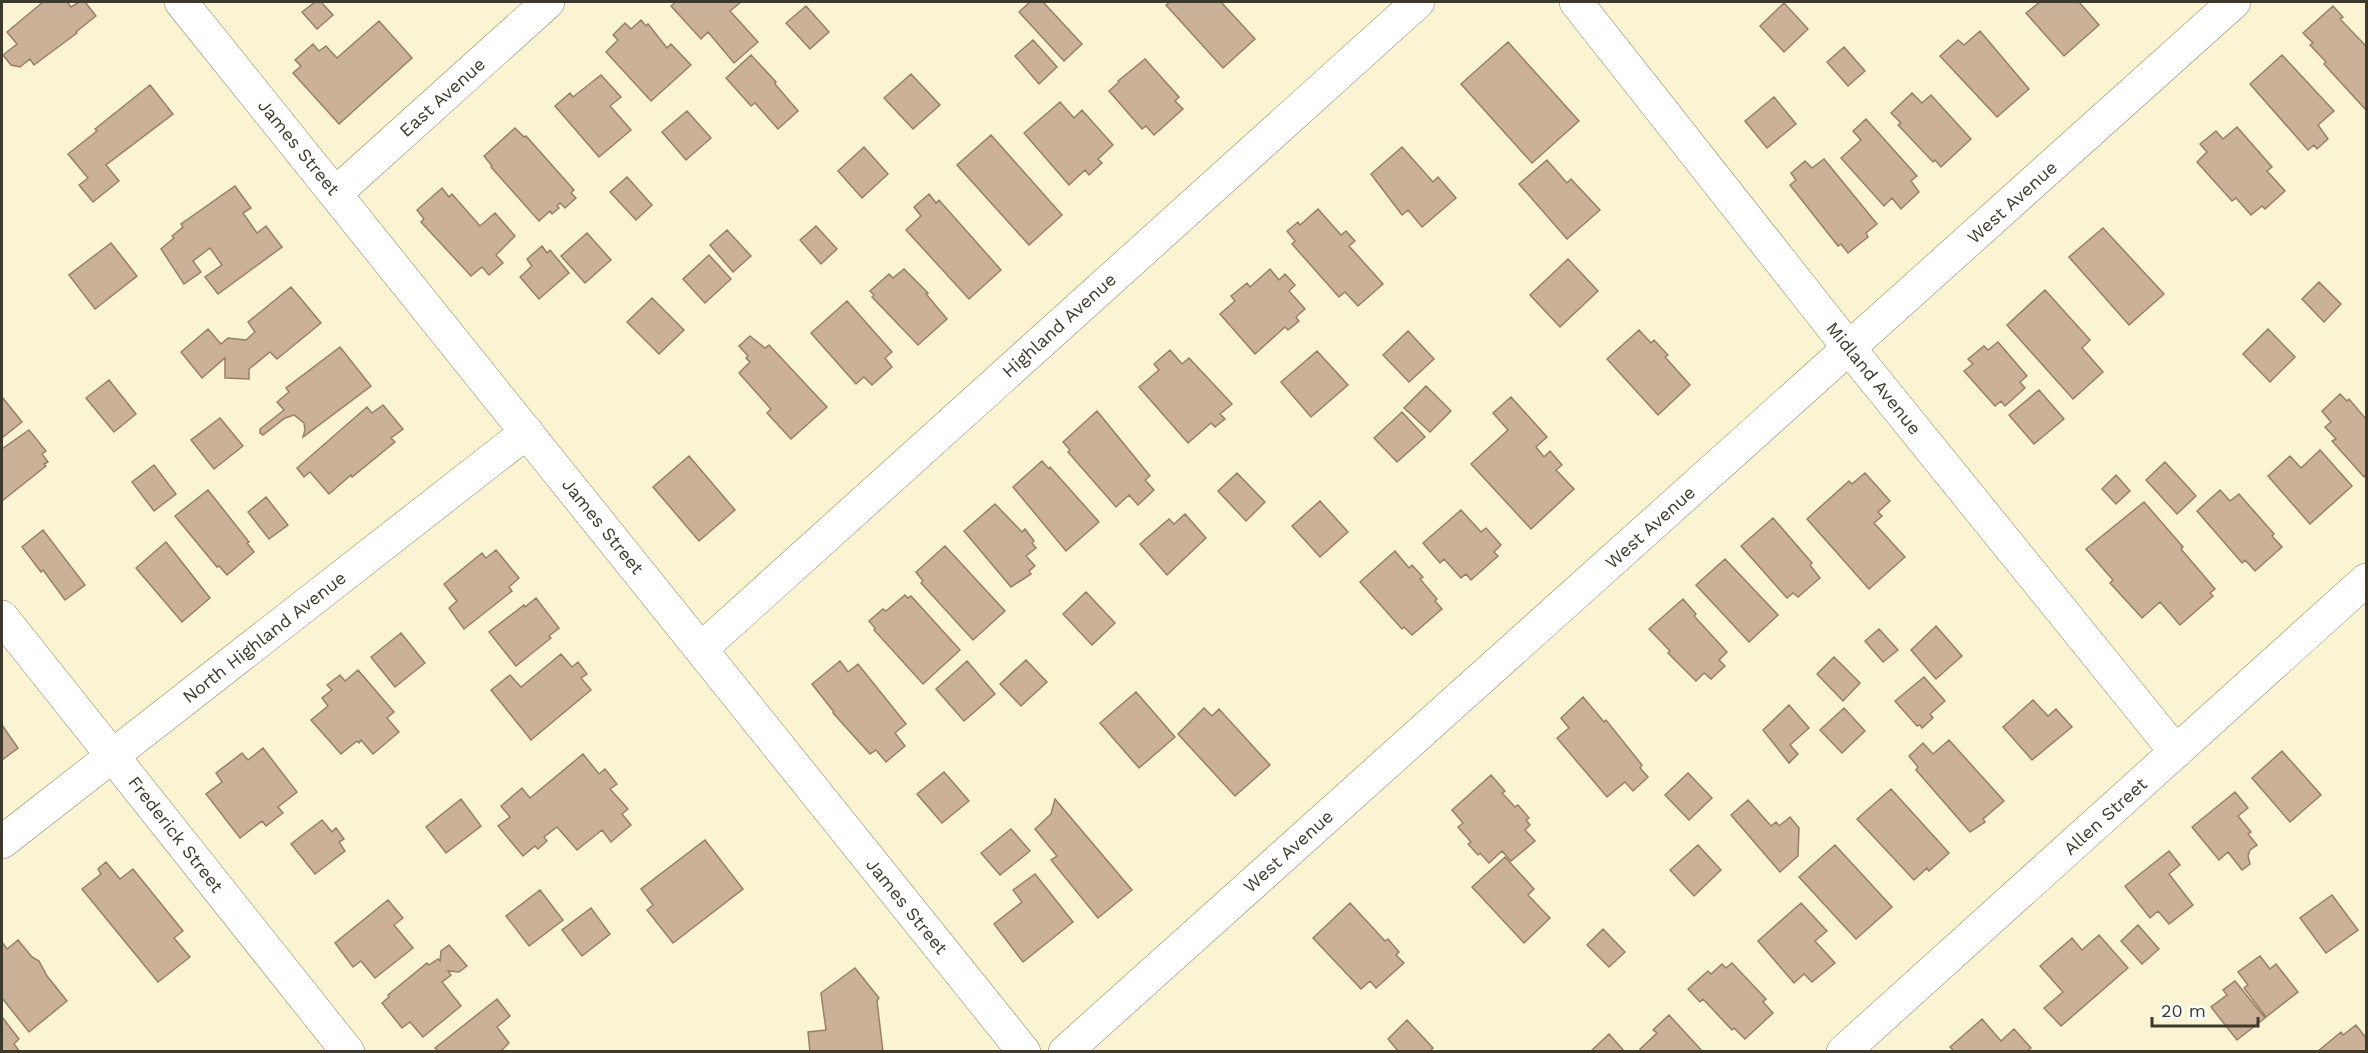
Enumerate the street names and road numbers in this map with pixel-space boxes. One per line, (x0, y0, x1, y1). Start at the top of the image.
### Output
street label: East Avenue (395, 53, 489, 141)
street label: James Street (254, 95, 344, 200)
street label: West Avenue (1963, 156, 2061, 248)
street label: Highland Avenue (998, 268, 1120, 382)
street label: Midland Avenue (1822, 318, 1926, 438)
street label: James Street (558, 474, 648, 579)
street label: West Avenue (1601, 481, 1699, 573)
street label: North Highland Avenue (178, 567, 350, 707)
street label: Frederick Street (124, 772, 228, 897)
street label: Allen Street (2059, 773, 2151, 859)
street label: West Avenue (1239, 805, 1337, 897)
street label: James Street (862, 854, 952, 959)

